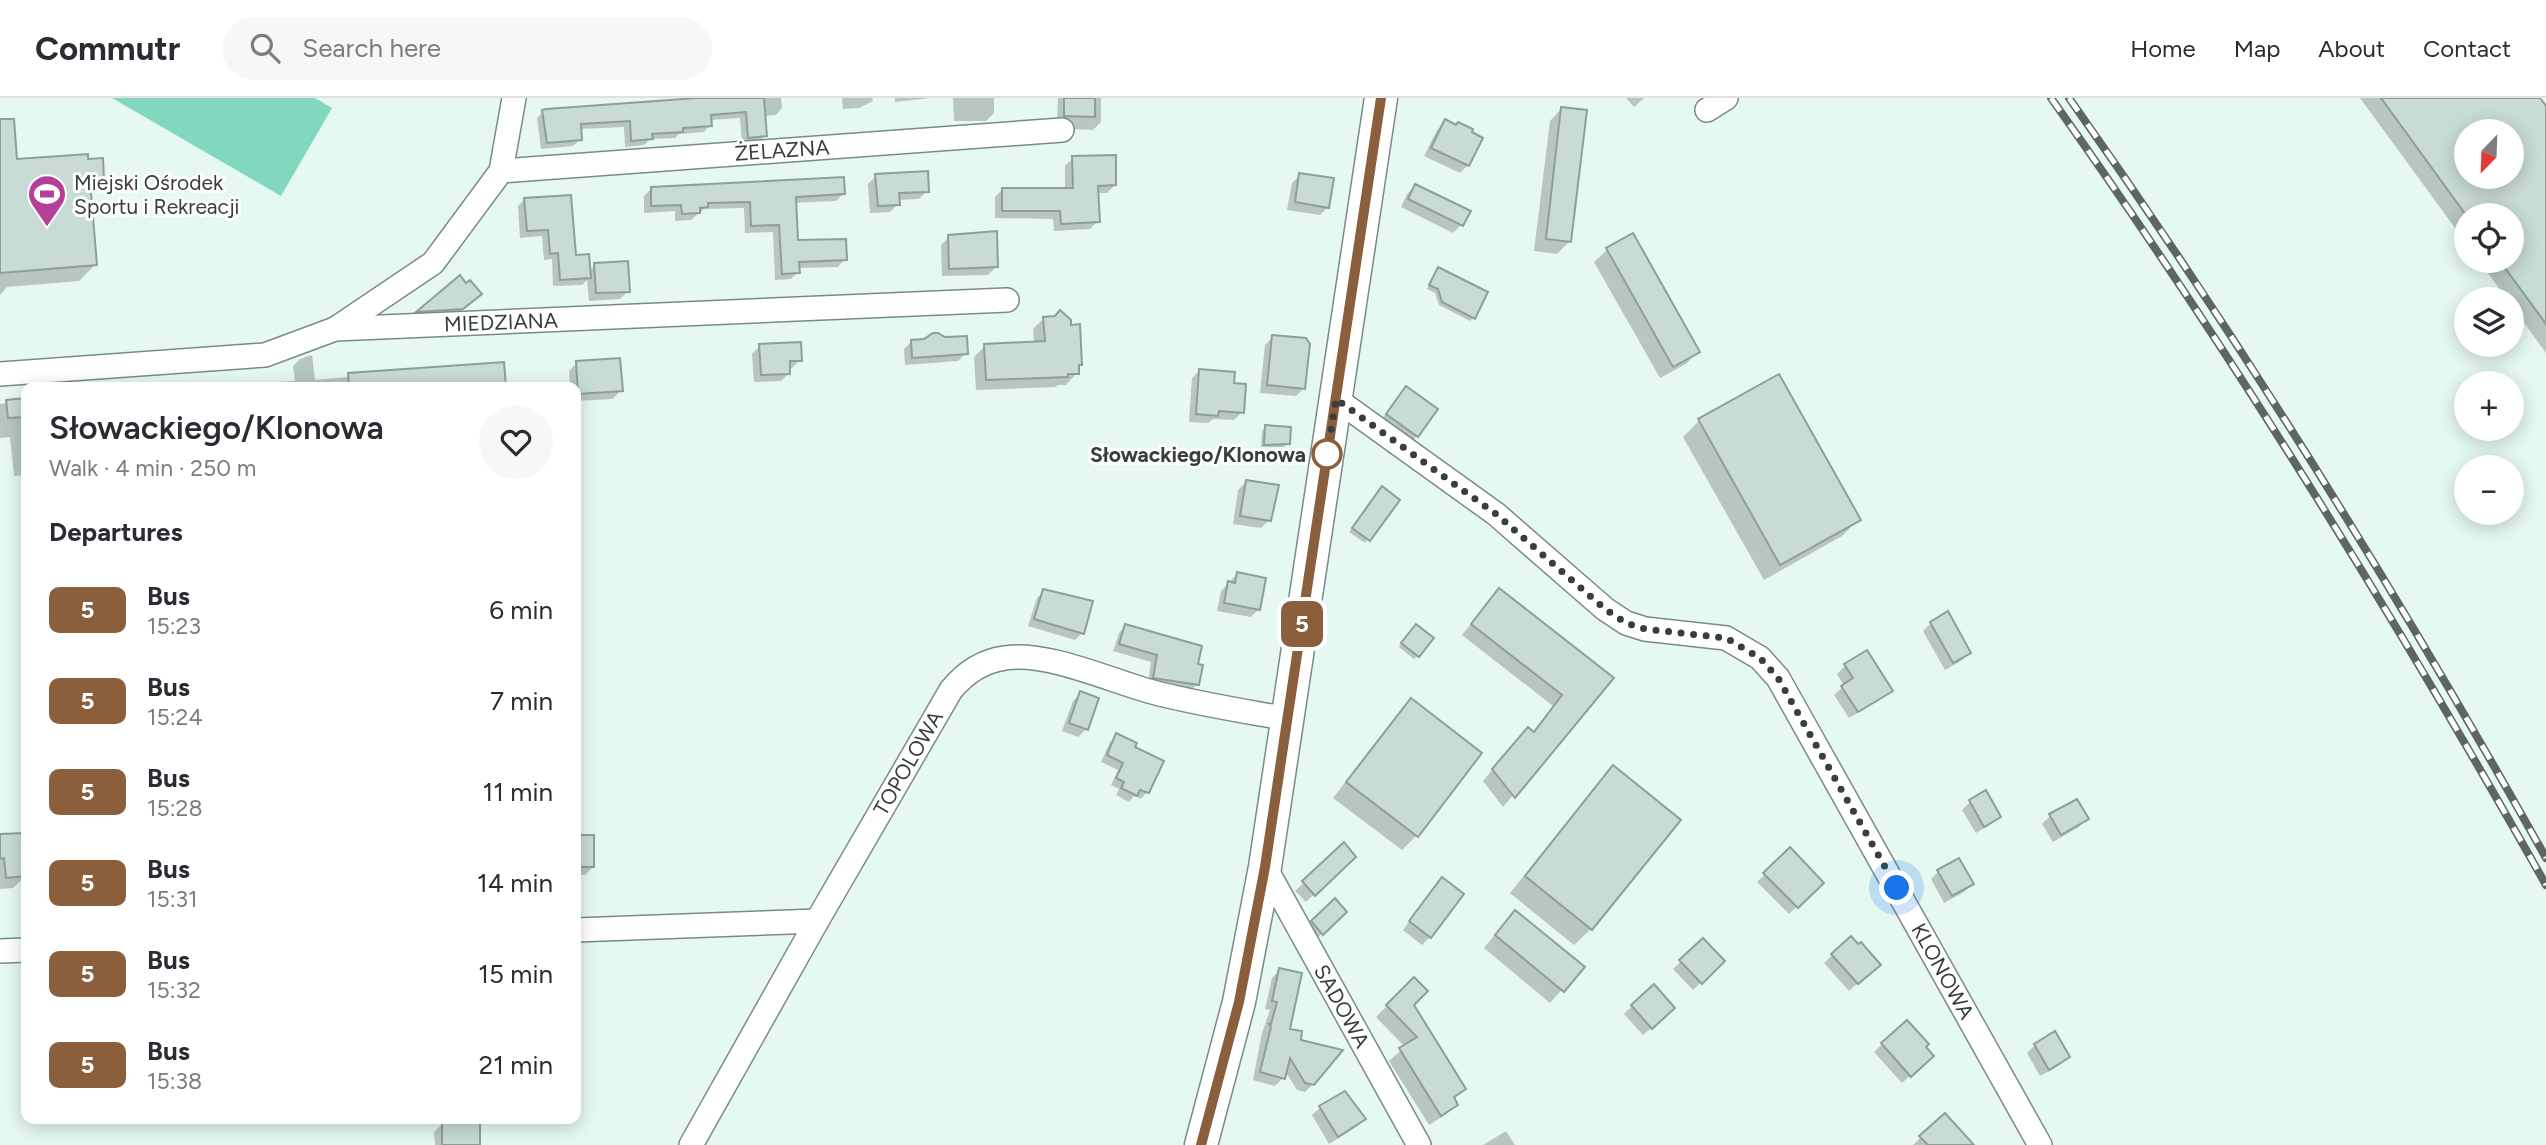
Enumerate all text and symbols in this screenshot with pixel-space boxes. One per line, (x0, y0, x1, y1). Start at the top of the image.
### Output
search box (222, 17, 712, 80)
text: Commutr (35, 29, 180, 68)
icon: search (246, 29, 284, 67)
text: Search here (302, 32, 441, 64)
text: Home (2130, 34, 2196, 63)
text: Map (2234, 34, 2280, 63)
text: About (2318, 34, 2385, 63)
text: Contact (2423, 34, 2511, 63)
north arrow (2454, 119, 2524, 189)
map controls (2454, 119, 2524, 525)
street label: ŻELAZNA (734, 134, 830, 166)
place label: Miejski Ośrodek Sportu i Rekreacji (74, 170, 239, 219)
sports icon: Miejski Ośrodek Sportu i Rekreacji (26, 173, 68, 228)
button: locate (2454, 203, 2524, 273)
button: layers (2454, 287, 2524, 357)
street label: MIEDZIANA (444, 308, 558, 336)
button: + (2454, 371, 2524, 441)
button: heart (479, 405, 553, 479)
text: Słowackiego/Klonowa (49, 408, 384, 447)
marker: Słowackiego/Klonowa (1312, 439, 1342, 469)
place label: Słowackiego/Klonowa (1090, 442, 1306, 467)
text: Walk · 4 min · 250 m (49, 454, 256, 482)
button: − (2454, 455, 2524, 525)
text: Departures (49, 516, 183, 548)
text: Bus (147, 580, 190, 612)
text: 6 min (489, 594, 553, 626)
text: 5 (81, 595, 94, 624)
line badge: 5 (1279, 601, 1325, 647)
text: 5 (1295, 609, 1309, 638)
text: 15:23 (147, 612, 201, 640)
text: Bus (147, 671, 190, 703)
text: 7 min (490, 685, 553, 717)
text: 5 (81, 686, 94, 715)
text: 15:24 (147, 703, 203, 731)
street label: TOPOLOWA (868, 706, 948, 820)
text: Bus (147, 762, 190, 794)
text: 11 min (482, 776, 553, 808)
text: 5 (81, 777, 94, 806)
text: 15:28 (147, 794, 203, 822)
text: Bus (147, 853, 190, 885)
text: 14 min (477, 867, 553, 899)
text: 5 (81, 868, 94, 897)
your location (1879, 870, 1914, 905)
text: 15:31 (147, 885, 198, 913)
street label: KLONOWA (1906, 919, 1980, 1023)
text: Bus (147, 944, 190, 976)
text: 15 min (478, 958, 553, 990)
text: 5 (81, 959, 94, 988)
street label: SADOWA (1309, 960, 1375, 1052)
text: 15:32 (147, 976, 201, 1004)
text: Bus (147, 1035, 190, 1067)
text: 21 min (479, 1049, 553, 1081)
text: 5 (81, 1050, 94, 1079)
text: 15:38 (147, 1067, 202, 1095)

